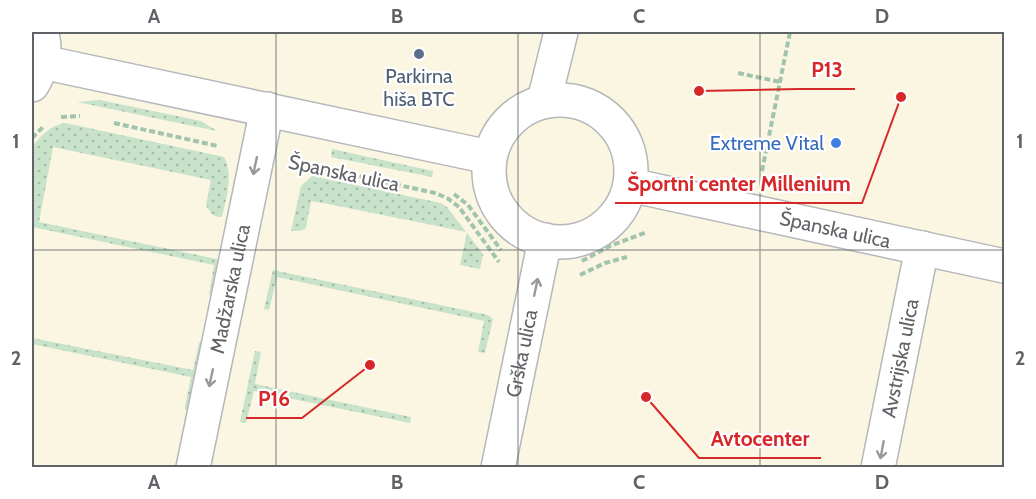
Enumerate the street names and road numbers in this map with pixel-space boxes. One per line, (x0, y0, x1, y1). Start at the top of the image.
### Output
street label: Španska ulica (286, 150, 402, 197)
street label: Španska ulica (778, 206, 893, 253)
street label: Madžarska ulica (205, 221, 255, 356)
street label: Avstrijska ulica (876, 296, 924, 420)
street label: Grška ulica (501, 307, 542, 399)

